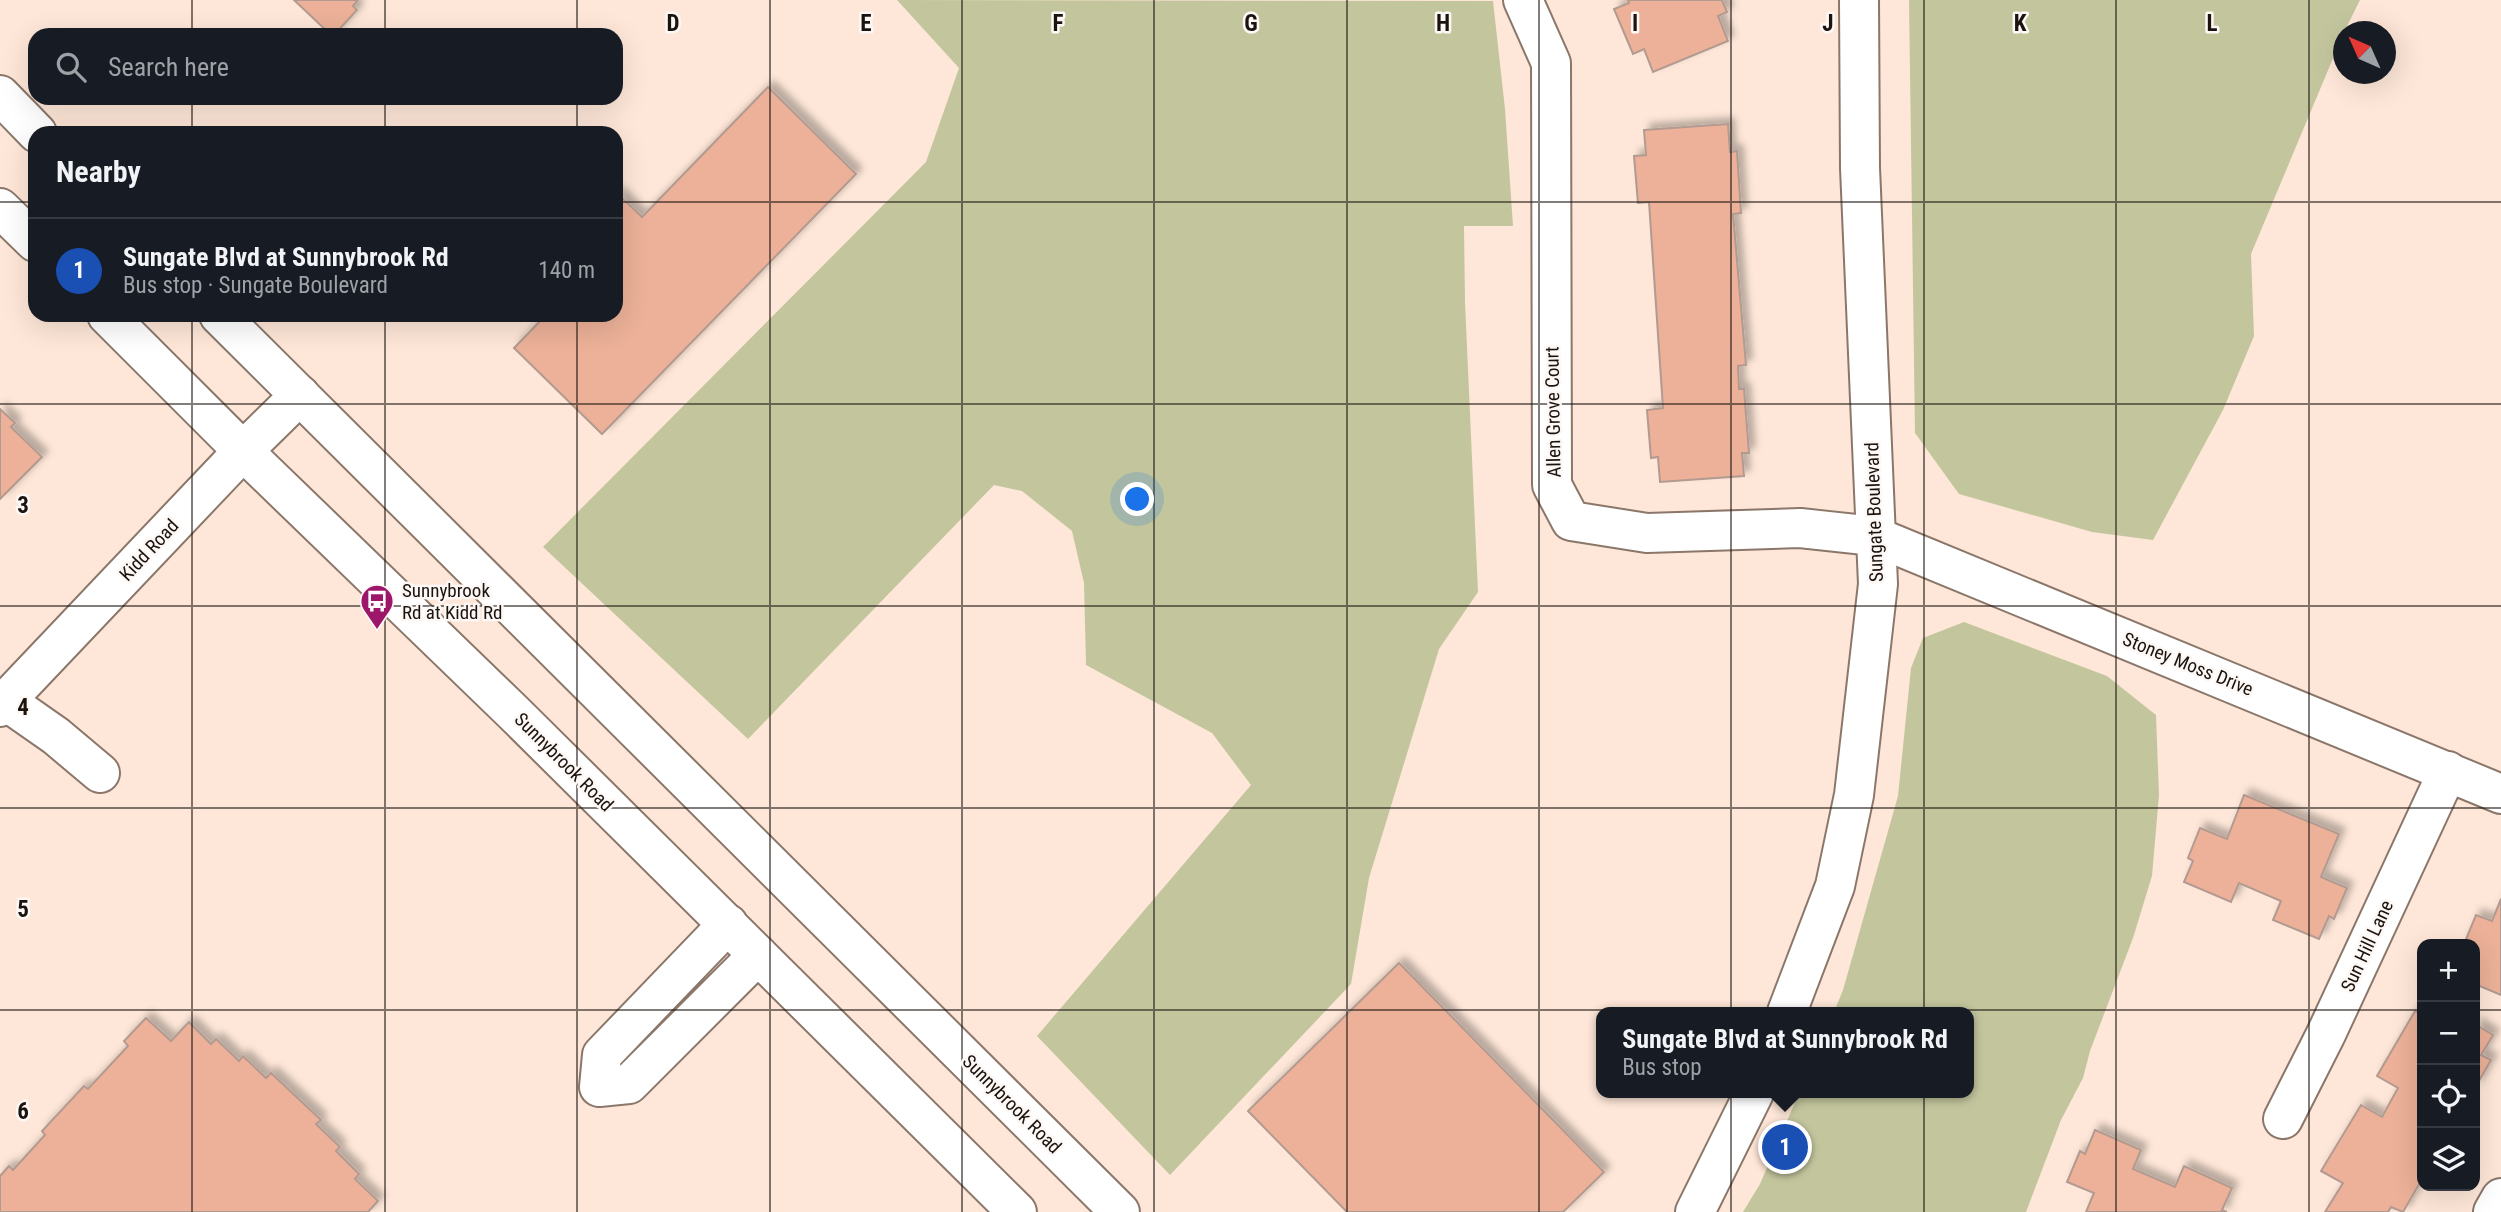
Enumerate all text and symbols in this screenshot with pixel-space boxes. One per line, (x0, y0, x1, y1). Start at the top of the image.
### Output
text: D (667, 10, 680, 37)
text: E (860, 10, 872, 37)
text: F (1053, 10, 1064, 37)
text: G (1244, 10, 1258, 37)
text: H (1436, 10, 1450, 37)
text: I (1632, 10, 1638, 37)
text: J (1822, 10, 1834, 37)
text: K (2014, 10, 2027, 37)
text: L (2206, 10, 2218, 37)
north arrow (2333, 21, 2396, 84)
search box (28, 28, 623, 105)
icon: search (52, 48, 90, 86)
text: Search here (108, 52, 229, 82)
text: Nearby (56, 154, 141, 189)
text: Sungate Blvd at Sunnybrook Rd (123, 242, 449, 272)
text: 1 (73, 257, 85, 284)
text: 140 m (538, 257, 595, 284)
text: Bus stop · Sungate Boulevard (123, 272, 388, 299)
street label: Allen Grove Court (1540, 346, 1566, 478)
street label: Sungate Boulevard (1860, 442, 1888, 582)
your location (1120, 482, 1154, 516)
text: 3 (17, 492, 29, 519)
street label: Kidd Road (115, 514, 183, 586)
place label: Sunnybrook Rd at Kidd Rd (402, 579, 502, 624)
bus stop icon: Sunnybrook Rd at Kidd Rd (358, 582, 396, 631)
street label: Stoney Moss Drive (2119, 627, 2257, 701)
text: 4 (17, 694, 29, 721)
street label: Sunnybrook Road (510, 708, 618, 816)
text: 5 (17, 896, 29, 923)
street label: Sun Hill Lane (2336, 897, 2398, 995)
map controls (2417, 939, 2480, 1191)
button: + (2417, 939, 2480, 1002)
button: − (2417, 1002, 2480, 1065)
popup (1596, 1007, 1974, 1098)
text: Sungate Blvd at Sunnybrook Rd (1622, 1024, 1948, 1054)
street label: Sunnybrook Road (958, 1050, 1066, 1158)
text: Bus stop (1622, 1054, 1702, 1081)
button: locate (2417, 1065, 2480, 1128)
text: 6 (17, 1098, 29, 1125)
pin: 1 (1762, 1121, 1808, 1173)
button: layers (2417, 1128, 2480, 1191)

